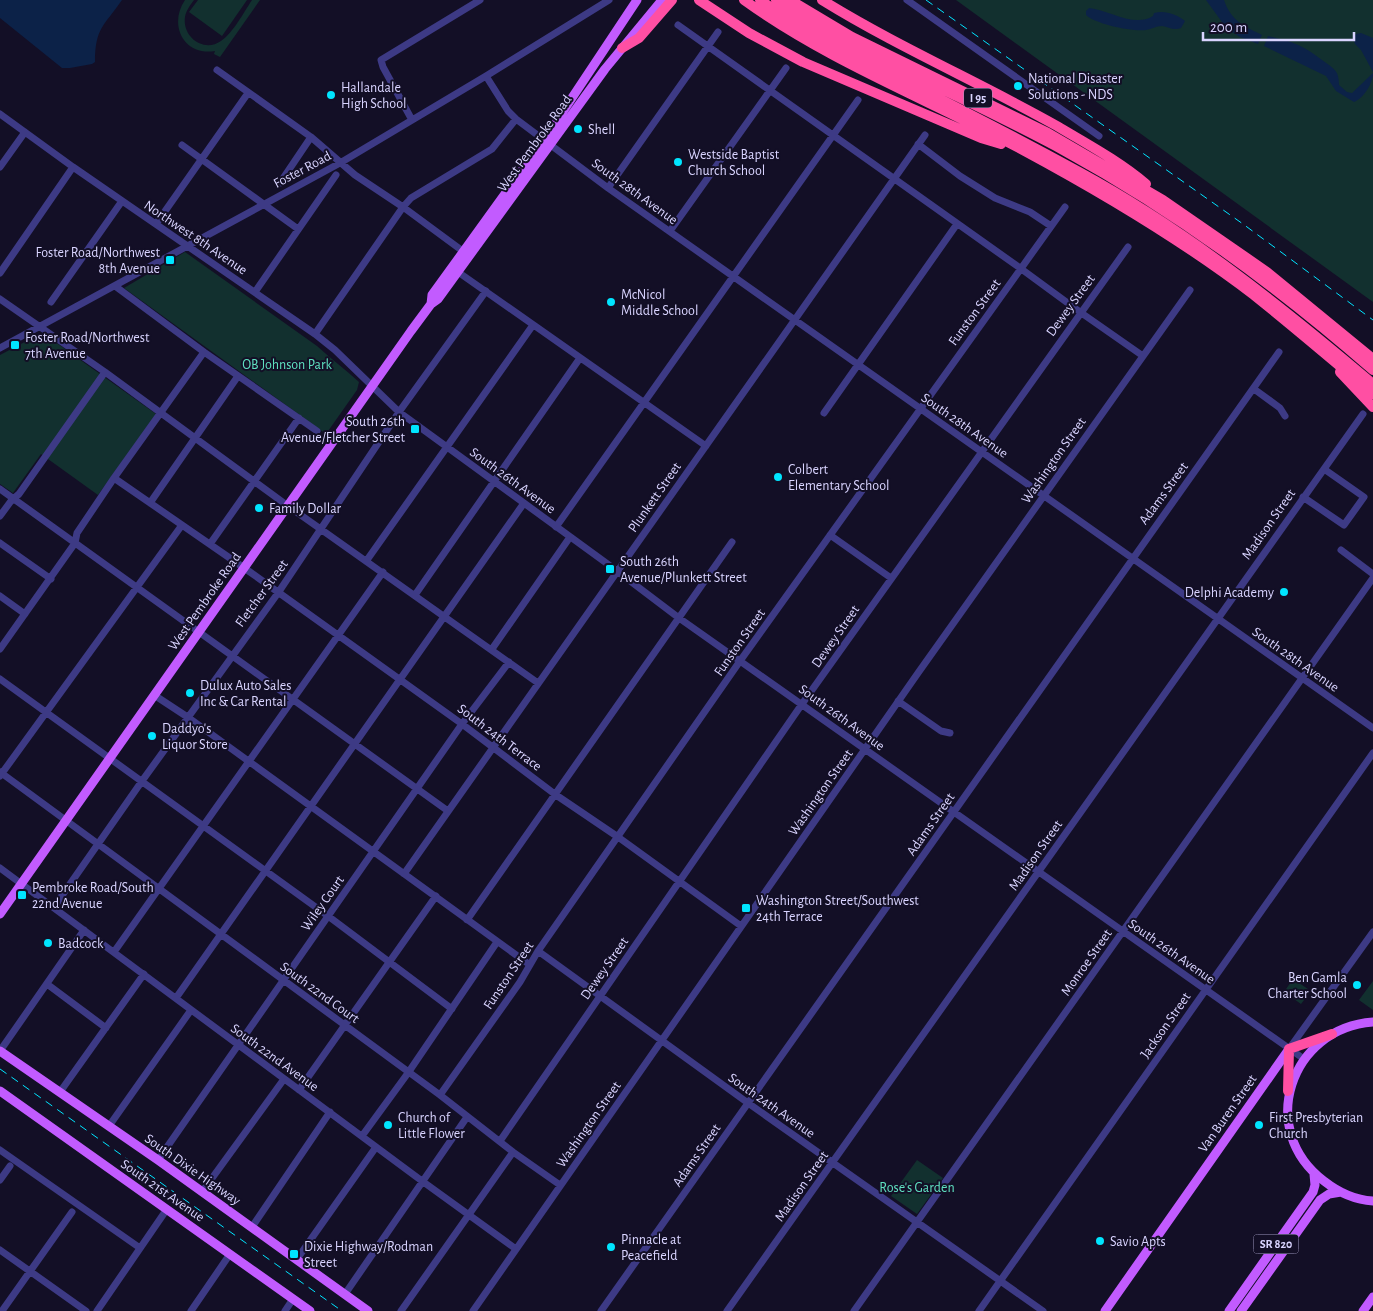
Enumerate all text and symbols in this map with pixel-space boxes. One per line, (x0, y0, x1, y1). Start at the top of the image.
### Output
scale bar (1203, 10, 1354, 42)
text: 200 m (1210, 20, 1247, 35)
place label: National Disaster Solutions - NDS (1028, 72, 1123, 102)
marker: National Disaster Solutions - NDS (1012, 80, 1024, 92)
place label: Hallandale High School (341, 81, 407, 111)
marker: Hallandale High School (325, 89, 337, 101)
road number: I 95 (964, 89, 992, 108)
street label: West Pembroke Road (495, 93, 575, 195)
marker: Shell (572, 123, 584, 135)
place label: Shell (588, 123, 615, 137)
place label: Westside Baptist Church School (688, 148, 780, 178)
street label: Foster Road (271, 149, 334, 191)
street label: South 28th Avenue (589, 156, 680, 228)
marker: Westside Baptist Church School (672, 156, 684, 168)
street label: Northwest 8th Avenue (141, 198, 250, 278)
place label: Foster Road/Northwest 8th Avenue (36, 246, 161, 276)
marker: Foster Road/Northwest 8th Avenue (164, 254, 176, 266)
street label: Dewey Street (1044, 272, 1098, 339)
street label: Funston Street (946, 276, 1004, 348)
place label: McNicol Middle School (621, 288, 698, 318)
marker: McNicol Middle School (605, 296, 617, 308)
place label: Foster Road/Northwest 7th Avenue (25, 331, 150, 361)
marker: Foster Road/Northwest 7th Avenue (9, 339, 21, 351)
park label: OB Johnson Park (242, 358, 332, 372)
street label: South 28th Avenue (919, 391, 1010, 461)
place label: South 26th Avenue/Fletcher Street (281, 415, 406, 445)
street label: Washington Street (1019, 415, 1089, 506)
marker: South 26th Avenue/Fletcher Street (409, 423, 421, 435)
street label: South 26th Avenue (467, 445, 558, 517)
street label: Adams Street (1137, 459, 1191, 527)
street label: Plunkett Street (626, 460, 684, 535)
place label: Colbert Elementary School (788, 463, 890, 493)
marker: Colbert Elementary School (772, 471, 784, 483)
street label: Madison Street (1239, 486, 1298, 562)
marker: Family Dollar (253, 502, 265, 514)
place label: Family Dollar (269, 502, 341, 516)
street label: West Pembroke Road (166, 550, 244, 653)
place label: South 26th Avenue/Plunkett Street (620, 555, 747, 585)
street label: Fletcher Street (233, 557, 291, 630)
marker: South 26th Avenue/Plunkett Street (604, 563, 616, 575)
place label: Delphi Academy (1185, 586, 1274, 600)
marker: Delphi Academy (1278, 586, 1290, 598)
street label: Dewey Street (809, 602, 863, 670)
street label: Funston Street (712, 606, 768, 679)
street label: South 28th Avenue (1250, 625, 1341, 695)
place label: Dulux Auto Sales Inc & Car Rental (200, 679, 291, 709)
street label: South 26th Avenue (796, 682, 887, 754)
marker: Dulux Auto Sales Inc & Car Rental (184, 687, 196, 699)
street label: South 24th Terrace (455, 702, 544, 774)
place label: Daddyo's Liquor Store (162, 722, 228, 752)
marker: Daddyo's Liquor Store (146, 730, 158, 742)
street label: Washington Street (786, 747, 856, 838)
street label: Adams Street (904, 790, 958, 859)
street label: Madison Street (1006, 817, 1065, 893)
street label: Wiley Court (299, 873, 347, 934)
place label: Pembroke Road/South 22nd Avenue (32, 881, 154, 911)
marker: Pembroke Road/South 22nd Avenue (16, 889, 28, 901)
place label: Washington Street/Southwest 24th Terrace (756, 894, 919, 924)
marker: Washington Street/Southwest 24th Terrace (740, 902, 752, 914)
street label: South 26th Avenue (1126, 917, 1217, 987)
street label: Monroe Street (1059, 926, 1115, 998)
street label: Dewey Street (578, 934, 632, 1002)
marker: Badcock (42, 937, 54, 949)
place label: Badcock (58, 937, 104, 951)
street label: Funston Street (481, 939, 537, 1012)
street label: South 22nd Court (277, 960, 362, 1026)
place label: Ben Gamla Charter School (1268, 971, 1348, 1001)
marker: Ben Gamla Charter School (1351, 979, 1363, 991)
street label: Jackson Street (1138, 990, 1194, 1061)
street label: South 22nd Avenue (228, 1021, 321, 1094)
street label: South 24th Avenue (725, 1071, 817, 1141)
street label: Van Buren Street (1196, 1072, 1260, 1155)
street label: Washington Street (554, 1079, 624, 1170)
place label: Church of Little Flower (398, 1111, 465, 1141)
place label: First Presbyterian Church (1269, 1111, 1363, 1141)
marker: Church of Little Flower (382, 1119, 394, 1131)
marker: First Presbyterian Church (1253, 1119, 1265, 1131)
street label: Adams Street (670, 1121, 724, 1190)
street label: South Dixie Highway (142, 1132, 243, 1208)
street label: Madison Street (772, 1148, 831, 1224)
street label: South 21st Avenue (118, 1157, 207, 1225)
park label: Rose's Garden (879, 1181, 955, 1195)
place label: Pinnacle at Peacefield (621, 1233, 682, 1263)
road number: SR 820 (1254, 1234, 1298, 1254)
marker: Savio Apts (1094, 1235, 1106, 1247)
place label: Savio Apts (1110, 1235, 1166, 1249)
place label: Dixie Highway/Rodman Street (304, 1240, 433, 1270)
marker: Pinnacle at Peacefield (605, 1241, 617, 1253)
marker: Dixie Highway/Rodman Street (288, 1248, 300, 1260)

